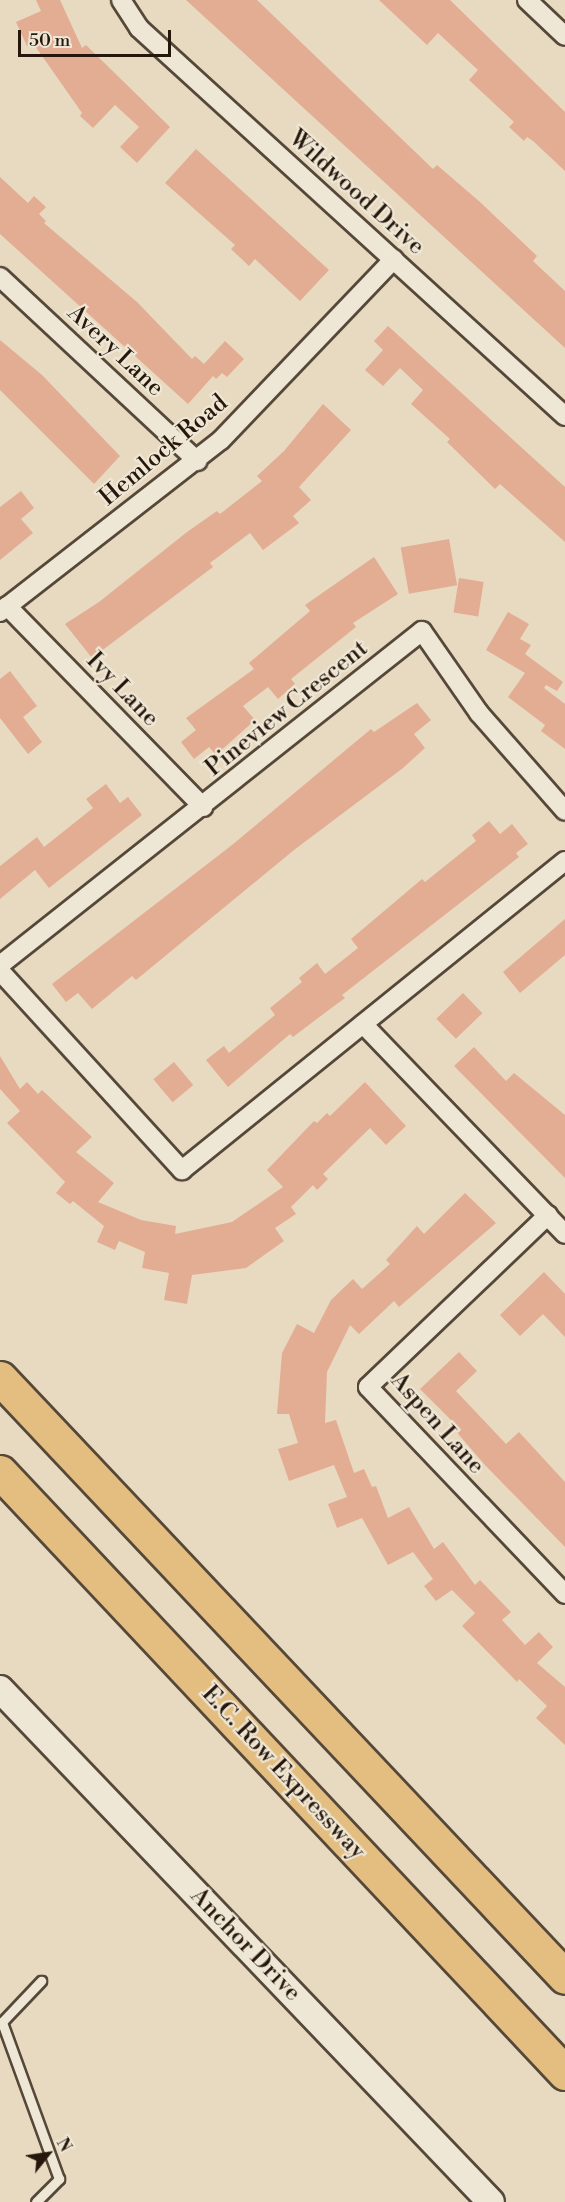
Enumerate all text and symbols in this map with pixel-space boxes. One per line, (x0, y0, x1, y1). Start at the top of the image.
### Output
scale bar (21, 18, 174, 56)
text: 50 m (29, 29, 70, 52)
street label: Wildwood Drive (282, 124, 430, 262)
street label: Avery Lane (61, 299, 169, 403)
street label: Hemlock Road (94, 389, 234, 513)
street label: Pineview Crescent (200, 635, 374, 783)
street label: Ivy Lane (80, 647, 164, 733)
street label: Aspen Lane (384, 1367, 490, 1481)
street label: E.C. Row Expressway (195, 1680, 371, 1866)
street label: Anchor Drive (184, 1882, 306, 2008)
north arrow (18, 2124, 78, 2184)
text: N (52, 2135, 75, 2155)

